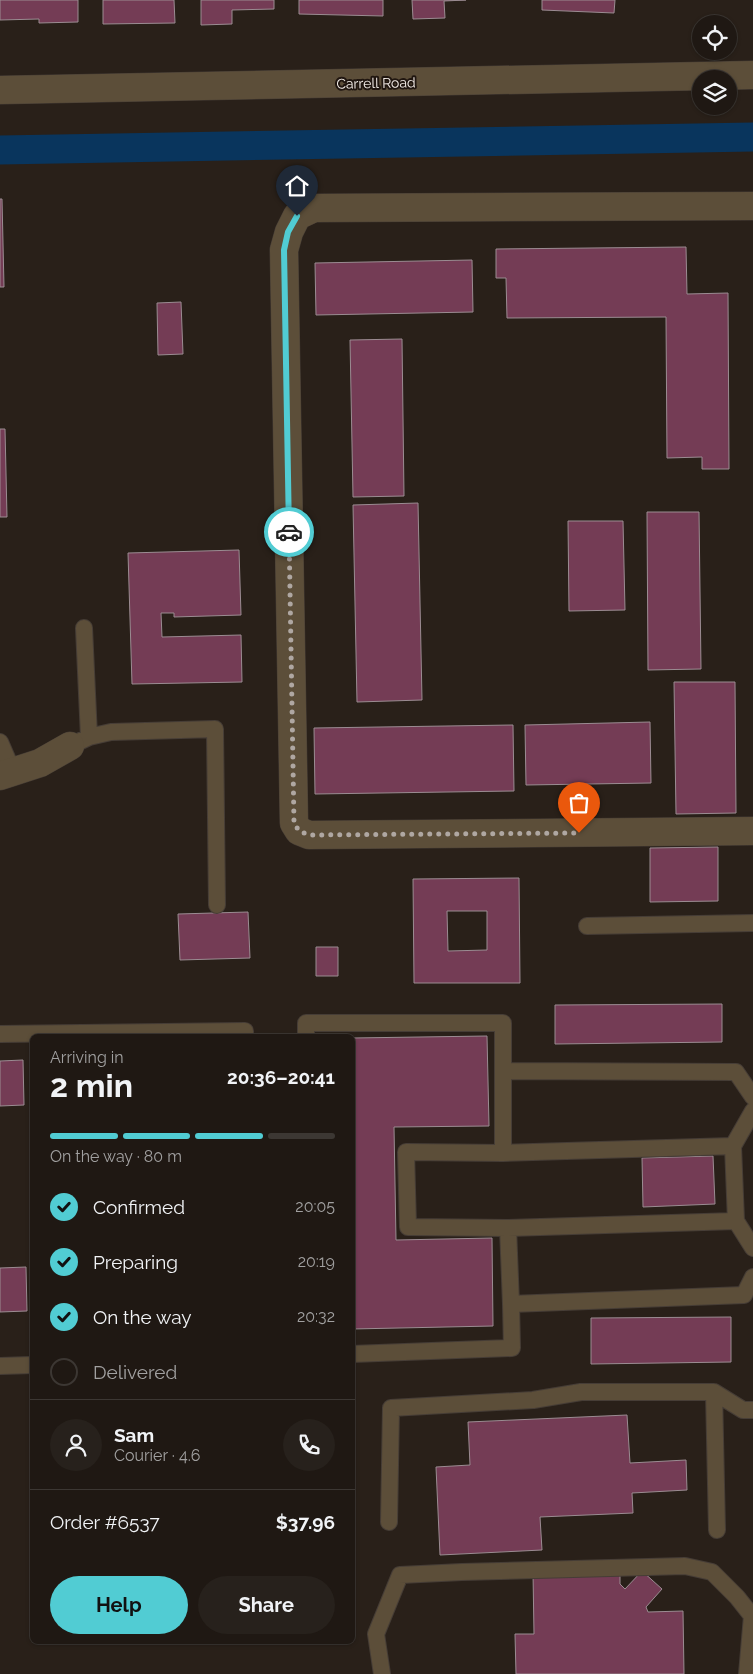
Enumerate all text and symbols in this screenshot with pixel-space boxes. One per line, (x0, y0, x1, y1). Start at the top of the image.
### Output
map controls (692, 15, 737, 115)
button: locate (692, 15, 737, 60)
button: layers (692, 70, 737, 115)
street label: Carrell Road (336, 74, 416, 92)
pin (276, 165, 318, 216)
icon: home (283, 172, 311, 200)
courier (264, 507, 314, 557)
icon: car (275, 518, 303, 546)
pin (558, 782, 600, 833)
icon: bag (565, 789, 593, 817)
text: Arriving in (50, 1048, 124, 1067)
text: 20:36–20:41 (227, 1066, 335, 1088)
text: 2 min (50, 1067, 133, 1104)
text: On the way · 80 m (50, 1147, 182, 1166)
icon: check (50, 1193, 78, 1221)
text: Confirmed (93, 1196, 185, 1218)
text: 20:05 (295, 1197, 335, 1216)
icon: check (50, 1248, 78, 1276)
text: Preparing (93, 1251, 178, 1273)
text: 20:19 (298, 1252, 335, 1271)
icon: check (50, 1303, 78, 1331)
text: On the way (93, 1306, 192, 1328)
text: 20:32 (297, 1307, 335, 1326)
text: Delivered (93, 1361, 177, 1383)
button: person (50, 1419, 102, 1471)
button: phone (283, 1419, 335, 1471)
text: Sam (114, 1424, 154, 1446)
text: Courier · 4.6 (114, 1446, 200, 1465)
text: Order #6537 (50, 1511, 160, 1533)
text: $37.96 (276, 1511, 335, 1533)
button: Help (50, 1576, 188, 1634)
button: Share (198, 1576, 335, 1634)

